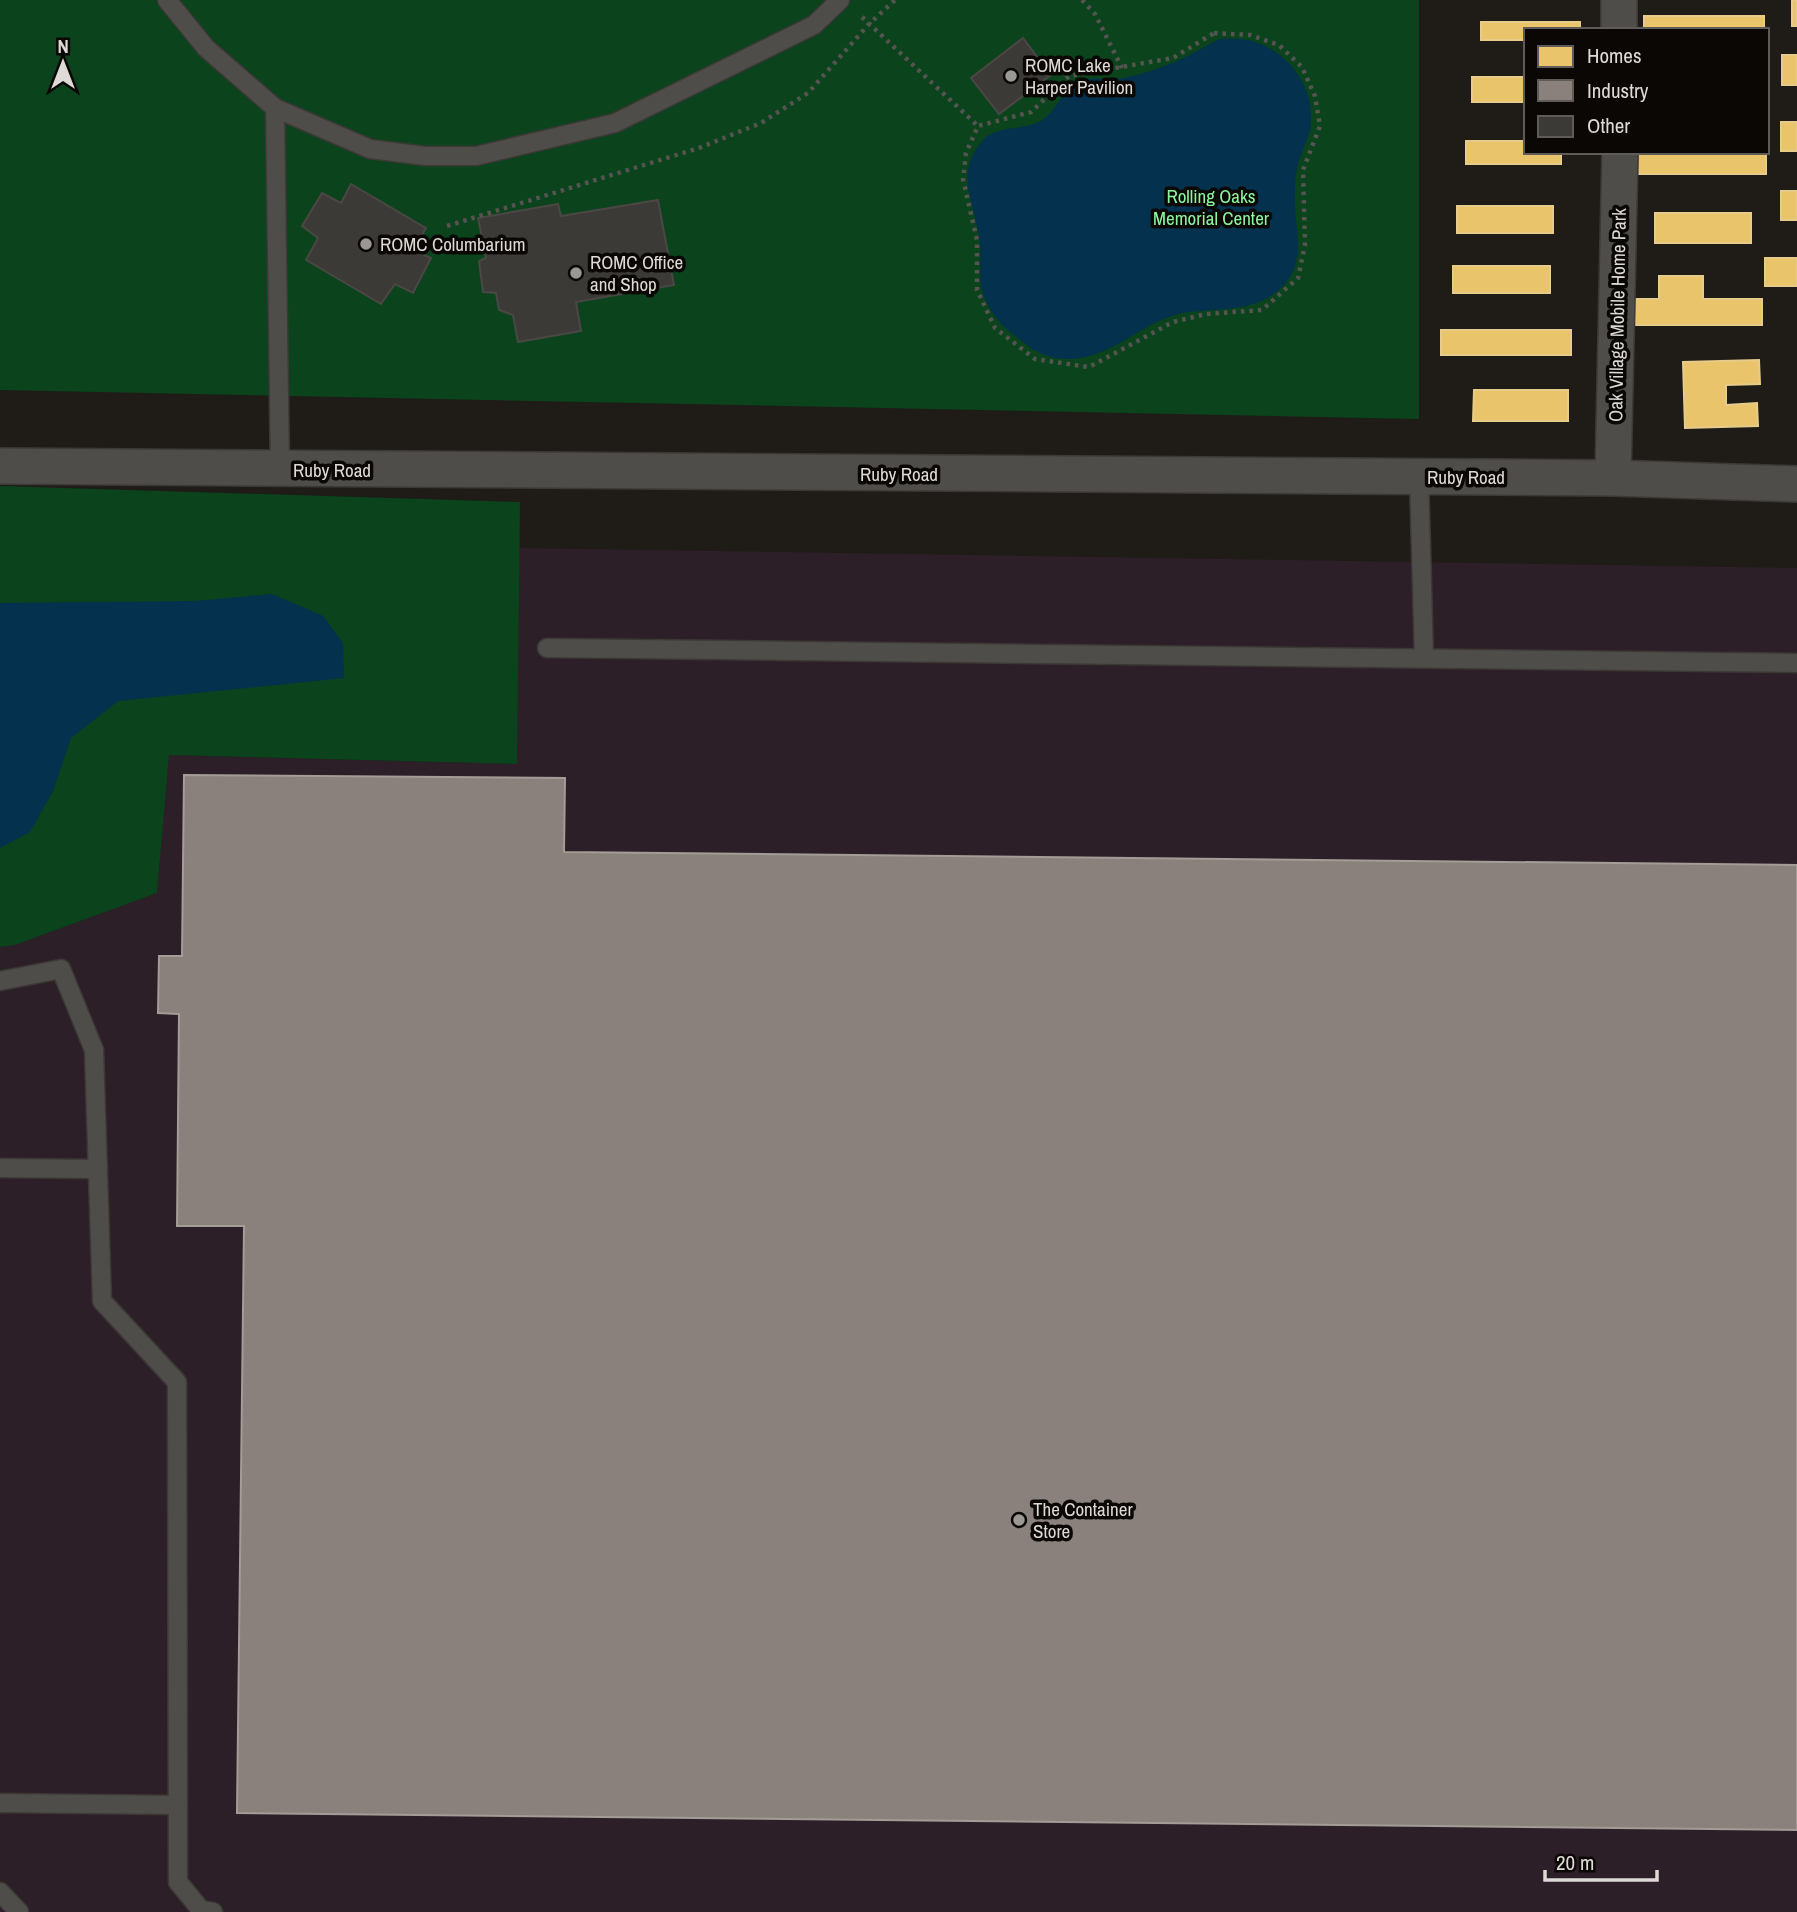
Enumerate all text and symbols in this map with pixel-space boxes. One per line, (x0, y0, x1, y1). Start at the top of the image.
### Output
north arrow (28, 28, 98, 98)
legend (1524, 28, 1769, 154)
text: N (57, 33, 69, 59)
text: Homes (1587, 41, 1642, 70)
place label: ROMC Lake Harper Pavilion (1025, 52, 1133, 100)
marker: ROMC Lake Harper Pavilion (1003, 68, 1019, 84)
text: Industry (1587, 76, 1649, 105)
text: Other (1587, 111, 1630, 140)
park label: Rolling Oaks Memorial Center (1153, 183, 1270, 231)
street label: Oak Village Mobile Home Park (1602, 208, 1632, 422)
place label: ROMC Columbarium (380, 231, 525, 257)
marker: ROMC Columbarium (358, 236, 374, 252)
place label: ROMC Office and Shop (590, 249, 683, 297)
marker: ROMC Office and Shop (568, 265, 584, 281)
street label: Ruby Road (293, 457, 371, 483)
street label: Ruby Road (860, 461, 938, 487)
street label: Ruby Road (1427, 464, 1505, 490)
place label: The Container Store (1033, 1496, 1133, 1544)
marker: The Container Store (1011, 1512, 1027, 1528)
scale bar (1545, 1839, 1657, 1883)
text: 20 m (1556, 1848, 1594, 1877)

